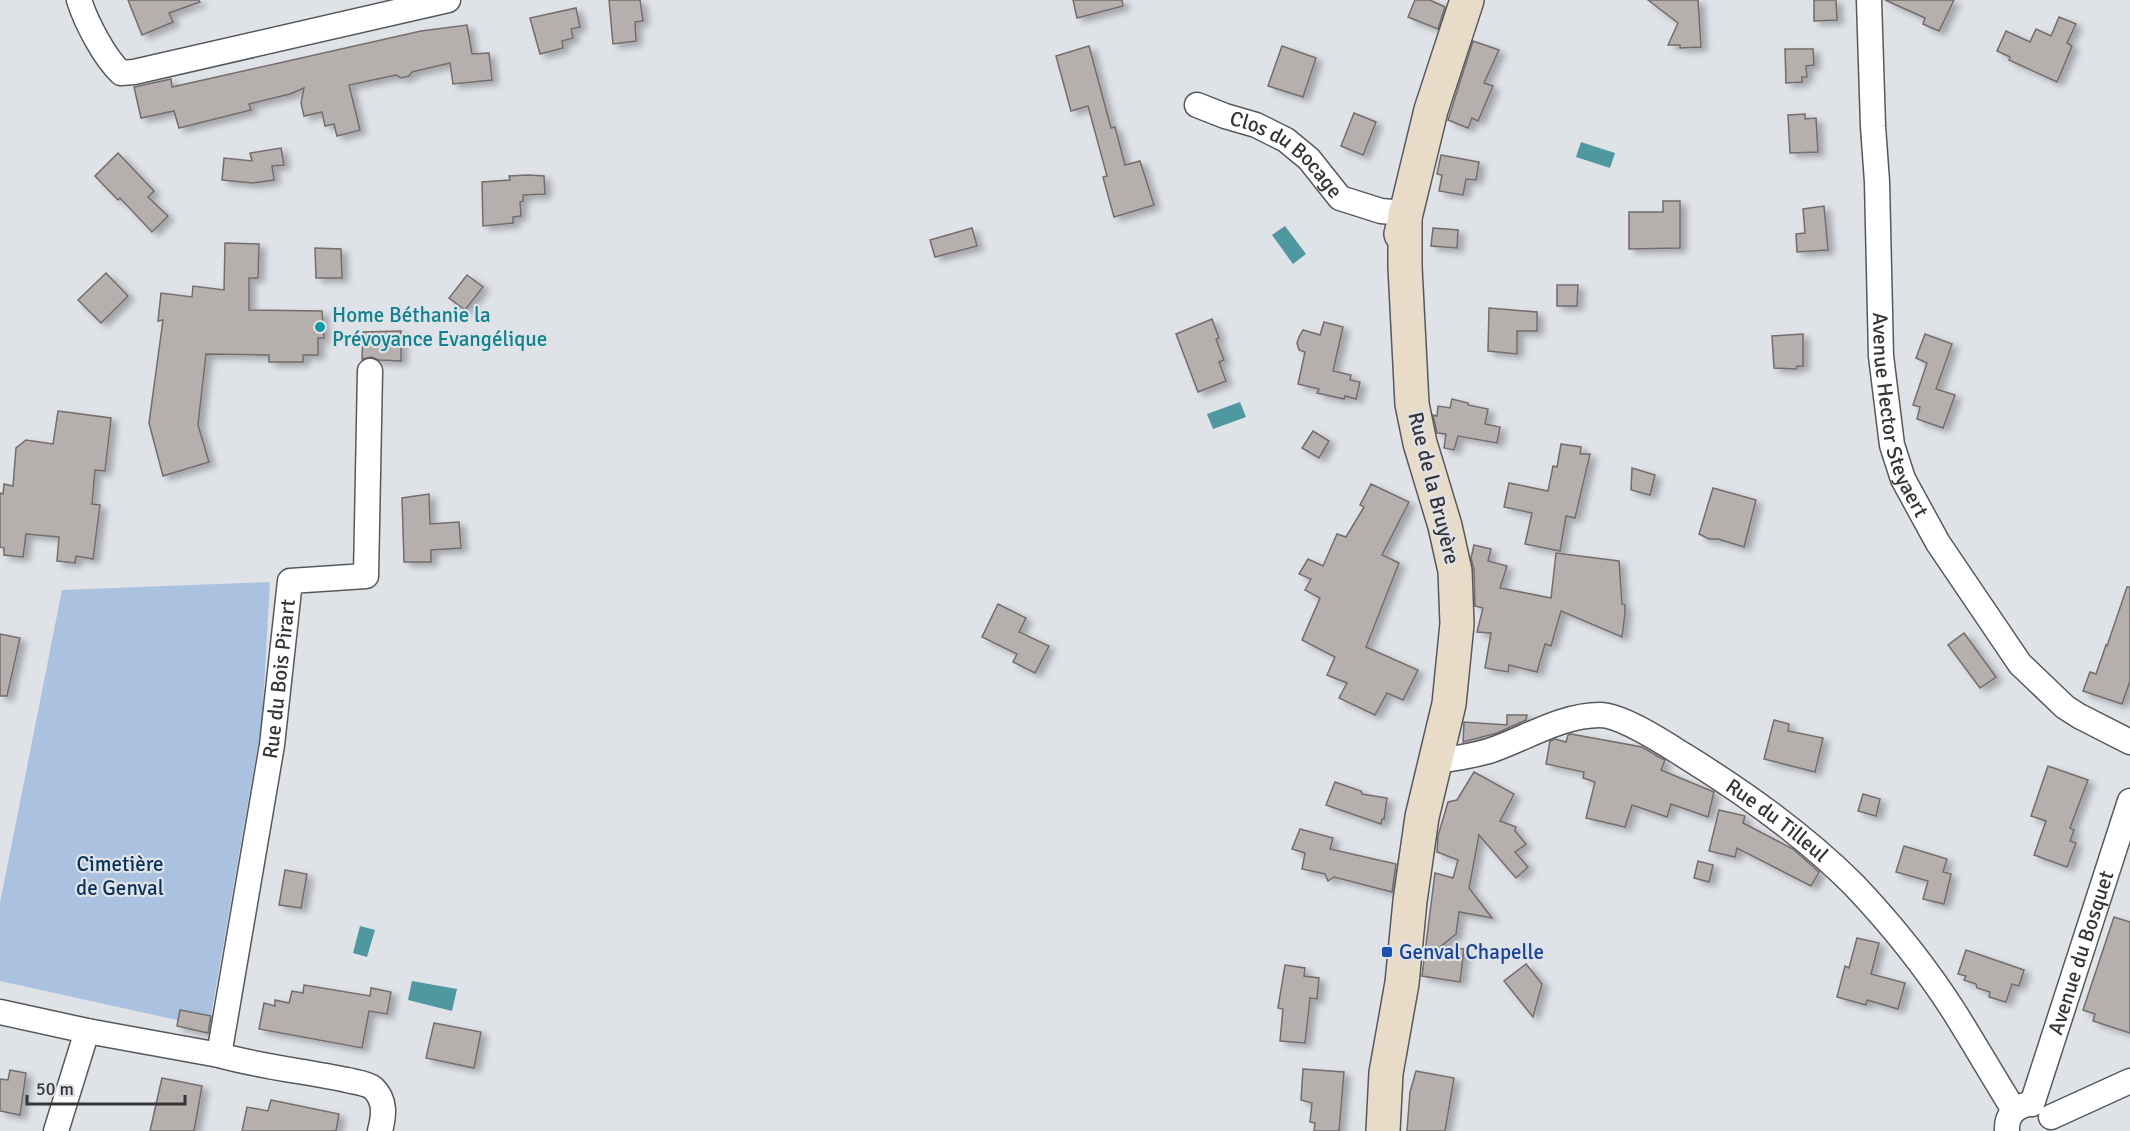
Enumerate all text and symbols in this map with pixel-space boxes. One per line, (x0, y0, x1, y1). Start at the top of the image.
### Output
street label: Clos du Bocage (1227, 105, 1348, 203)
place label: Home Béthanie la Prévoyance Evangélique (332, 302, 547, 352)
street label: Avenue Hector Steyaert (1867, 312, 1934, 522)
marker: Home Béthanie la Prévoyance Evangélique (313, 320, 327, 334)
street label: Rue de la Bruyère (1403, 409, 1465, 567)
street label: Rue du Bois Pirart (257, 598, 301, 761)
street label: Rue du Tilleul (1721, 773, 1834, 868)
park label: Cimetière de Genval (76, 851, 164, 901)
street label: Avenue du Bosquet (2042, 867, 2120, 1038)
place label: Genval Chapelle (1399, 939, 1544, 965)
marker: Genval Chapelle (1380, 945, 1394, 959)
scale bar (27, 1068, 184, 1106)
text: 50 m (36, 1078, 74, 1100)

